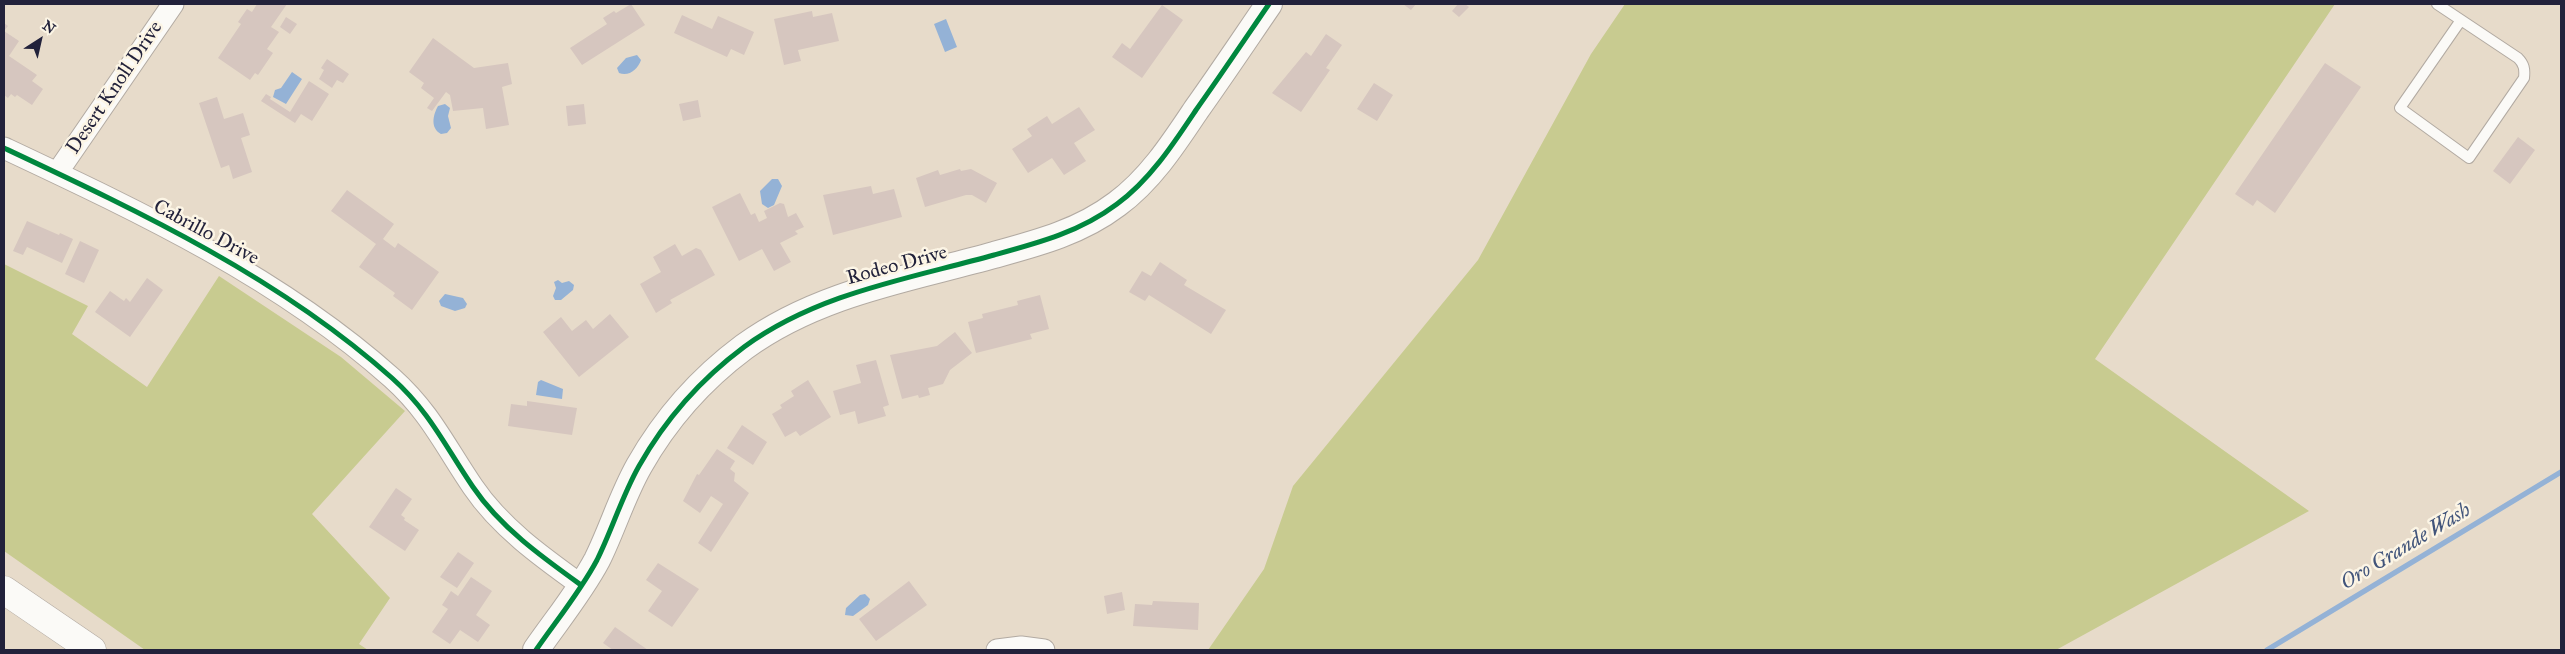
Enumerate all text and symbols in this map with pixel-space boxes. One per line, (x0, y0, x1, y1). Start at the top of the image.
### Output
north arrow (15, 15, 65, 65)
text: N (39, 17, 59, 38)
street label: Desert Knoll Drive (62, 17, 168, 159)
street label: Cabrillo Drive (149, 195, 263, 271)
street label: Rodeo Drive (844, 241, 950, 291)
water label: Oro Grande Wash (2336, 498, 2476, 596)

